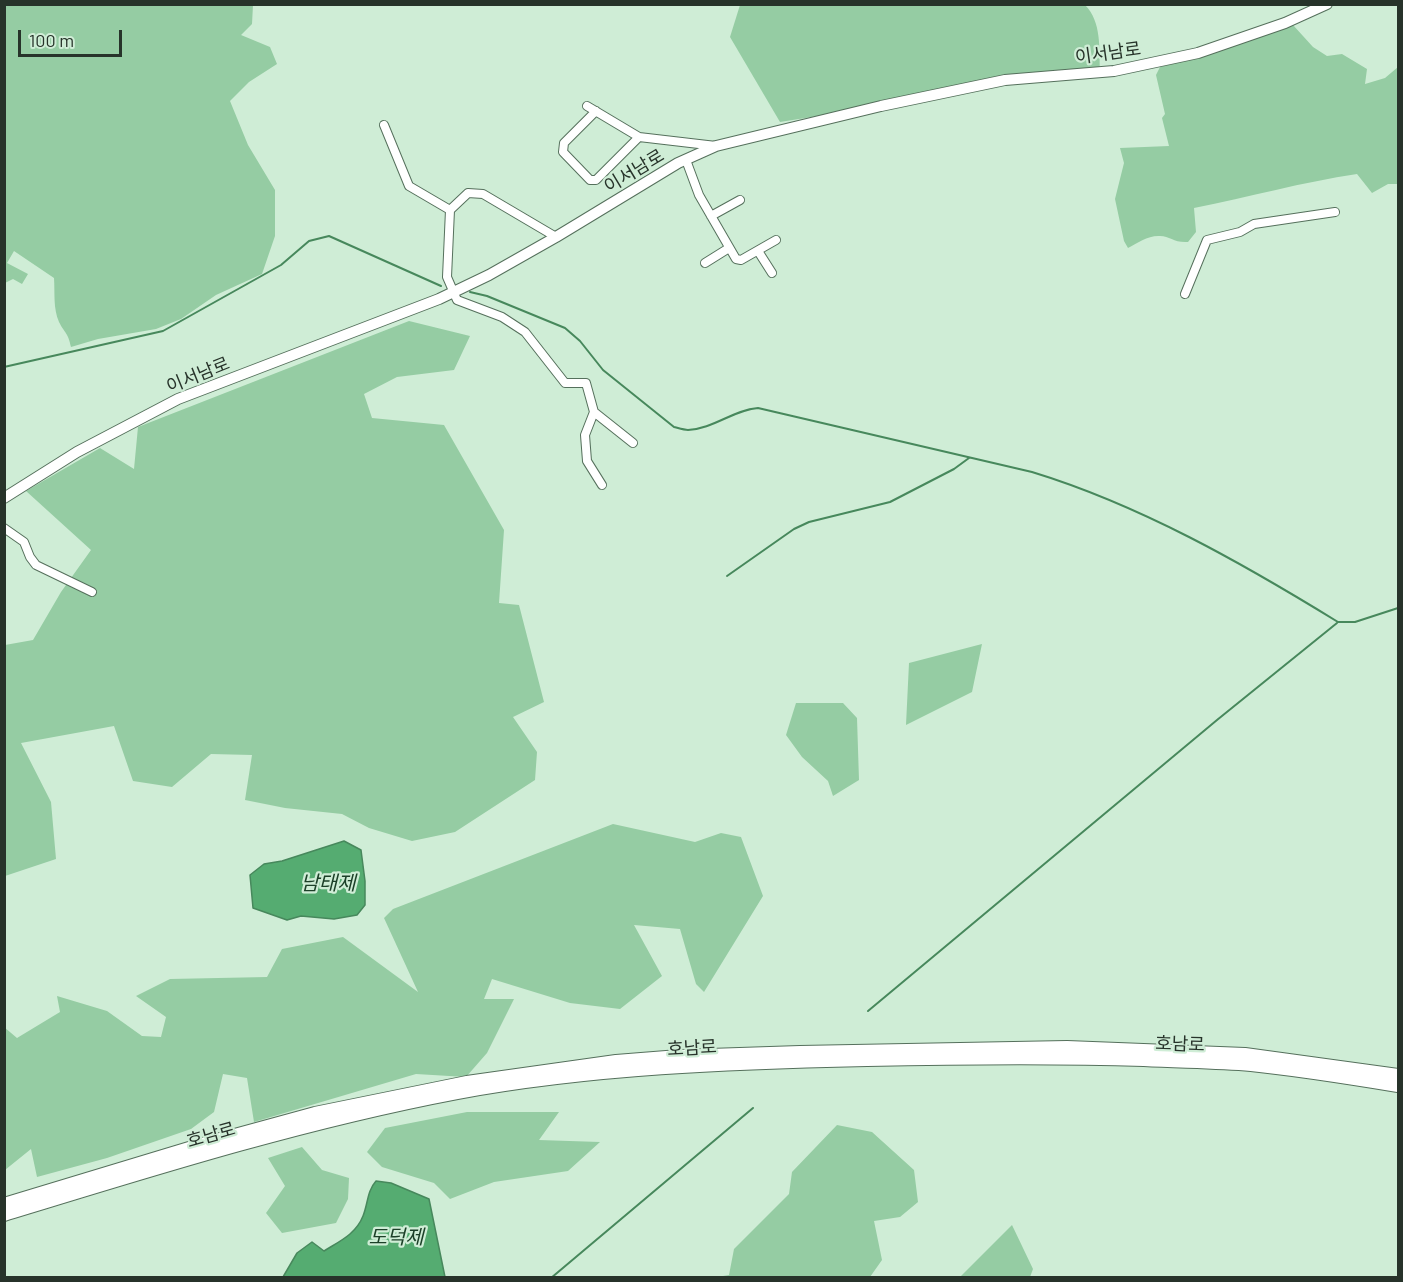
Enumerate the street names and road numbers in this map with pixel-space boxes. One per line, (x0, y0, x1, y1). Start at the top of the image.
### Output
street label: 이서남로 (1074, 38, 1142, 68)
street label: 이서남로 (600, 145, 668, 197)
street label: 이서남로 (163, 353, 233, 397)
street label: 호남로 (1155, 1032, 1205, 1056)
street label: 호남로 (667, 1036, 717, 1060)
street label: 호남로 (184, 1118, 238, 1152)

